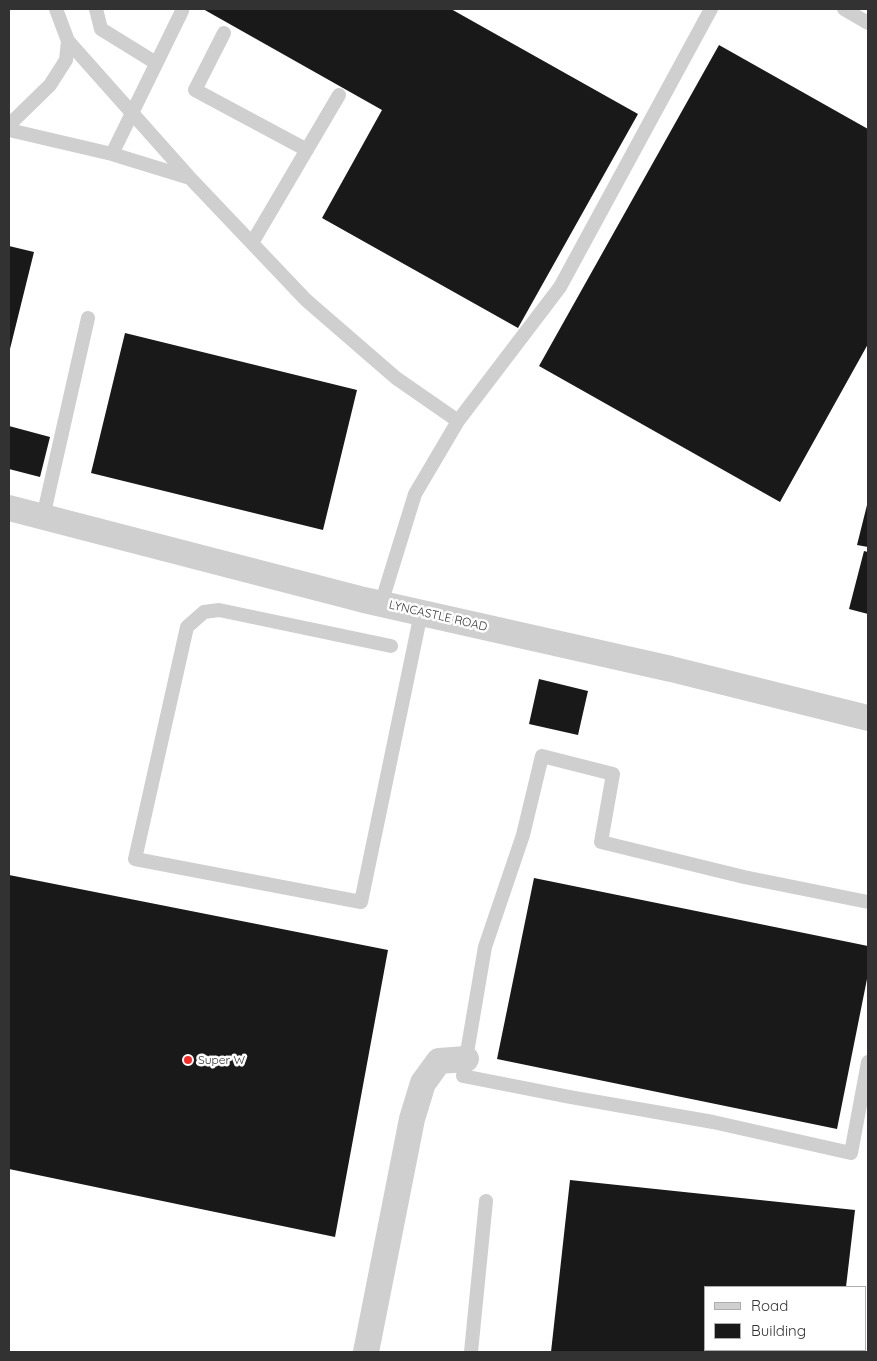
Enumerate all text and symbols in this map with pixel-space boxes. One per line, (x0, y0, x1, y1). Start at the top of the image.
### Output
street label: LYNCASTLE ROAD (387, 598, 489, 634)
place label: Super W (198, 1053, 245, 1067)
marker: Super W (182, 1054, 194, 1066)
legend (704, 1286, 867, 1351)
text: Road (751, 1296, 788, 1315)
text: Building (751, 1321, 806, 1340)

